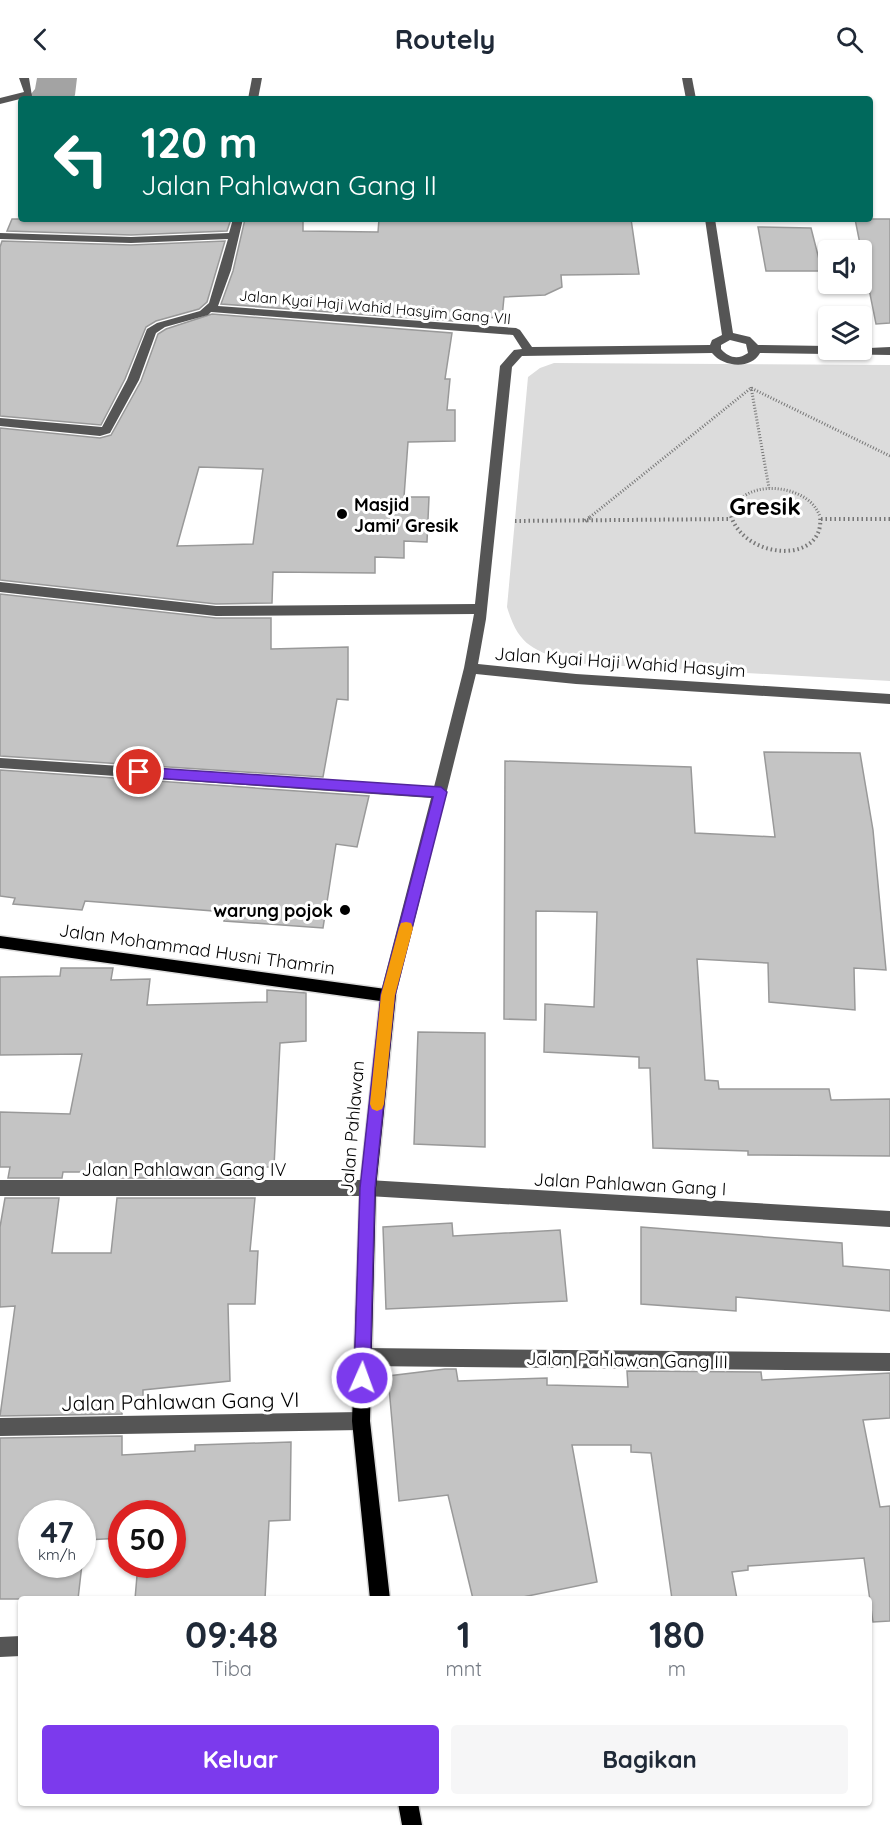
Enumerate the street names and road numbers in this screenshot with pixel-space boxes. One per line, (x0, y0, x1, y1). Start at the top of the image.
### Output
street label: Jalan Kyai Haji Wahid Hasyim Gang VII (238, 286, 512, 328)
street label: Jalan Kyai Haji Wahid Hasyim (494, 642, 746, 682)
street label: Jalan Mohammad Husni Thamrin (58, 918, 336, 980)
street label: Jalan Pahlawan (335, 1060, 369, 1194)
street label: Jalan Pahlawan Gang IV (82, 1158, 286, 1181)
street label: Jalan Pahlawan Gang I (533, 1167, 727, 1201)
street label: Jalan Pahlawan Gang III (526, 1347, 728, 1373)
street label: Jalan Pahlawan Gang VI (60, 1386, 300, 1416)

